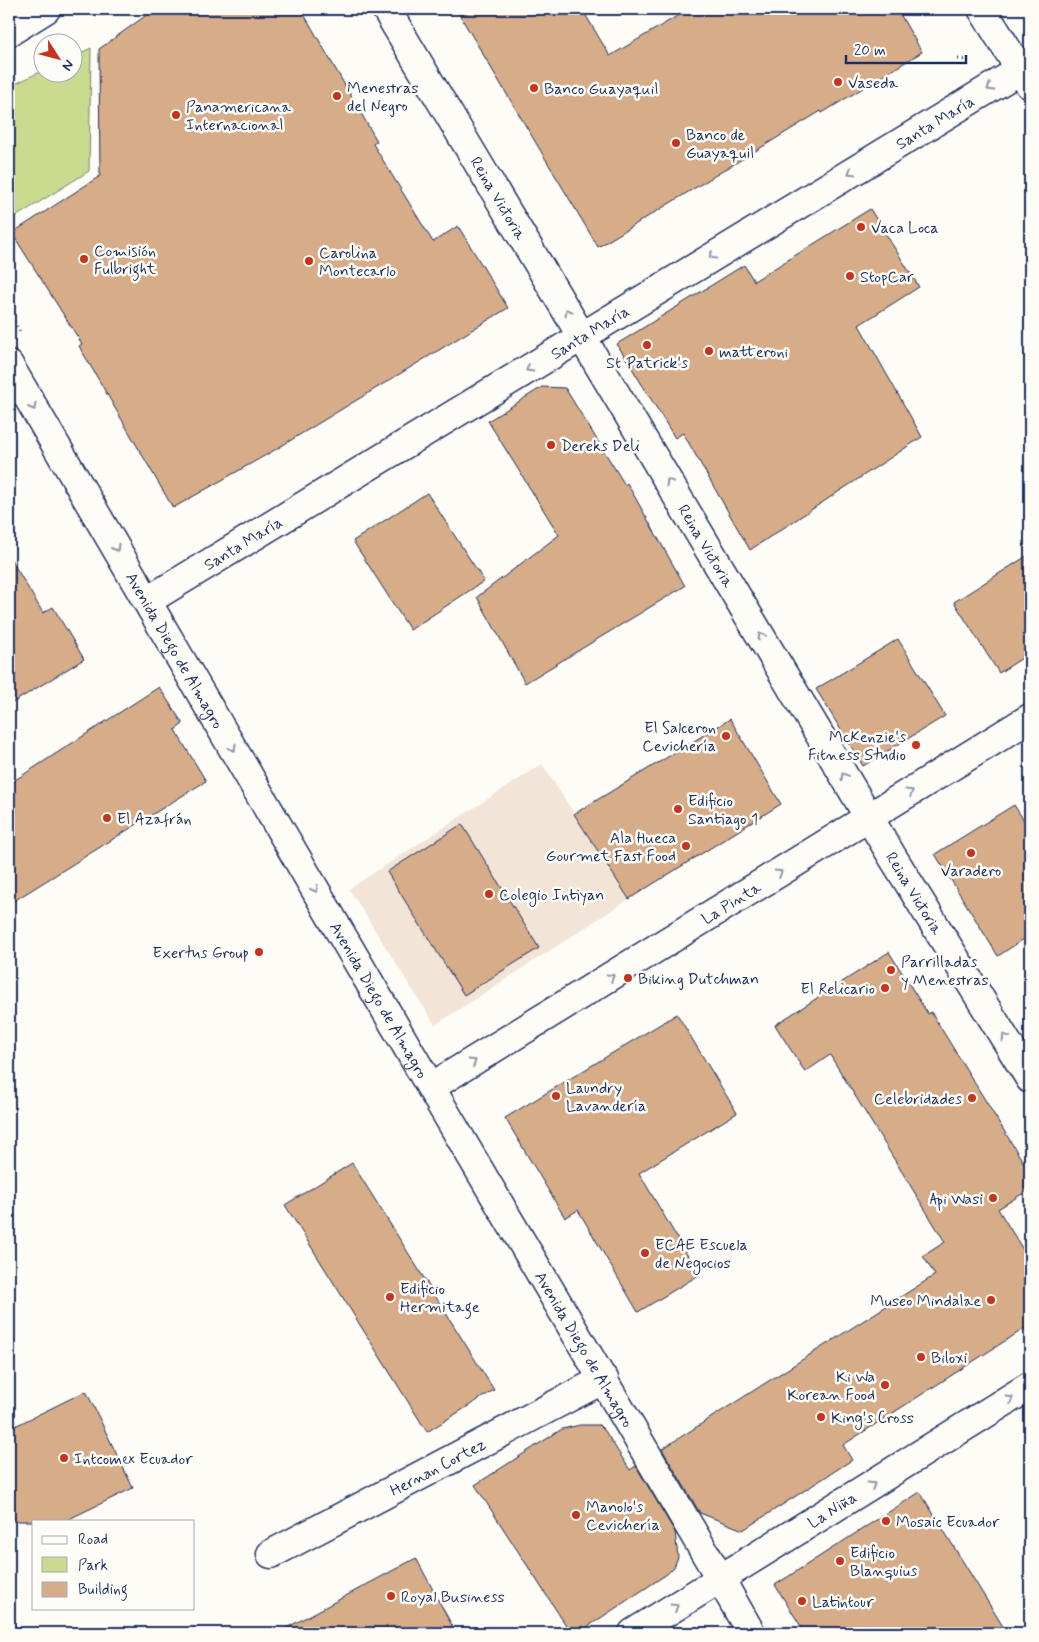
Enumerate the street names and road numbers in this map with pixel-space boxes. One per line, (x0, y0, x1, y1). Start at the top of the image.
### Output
street label: Santa María (892, 91, 979, 155)
street label: Reina Victoria (465, 153, 531, 244)
street label: Santa María (547, 301, 634, 365)
street label: Reina Victoria (672, 501, 738, 592)
street label: Santa María (200, 512, 287, 576)
street label: Avenida Diego de Almagro (120, 569, 228, 733)
street label: Reina Victoria (880, 848, 947, 939)
street label: La Pinta (698, 877, 765, 930)
street label: Avenida Diego de Almagro (324, 919, 432, 1083)
street label: Avenida Diego de Almagro (529, 1268, 638, 1432)
street label: Hernan Cortez (387, 1434, 490, 1502)
street label: La Niña (804, 1488, 861, 1534)

